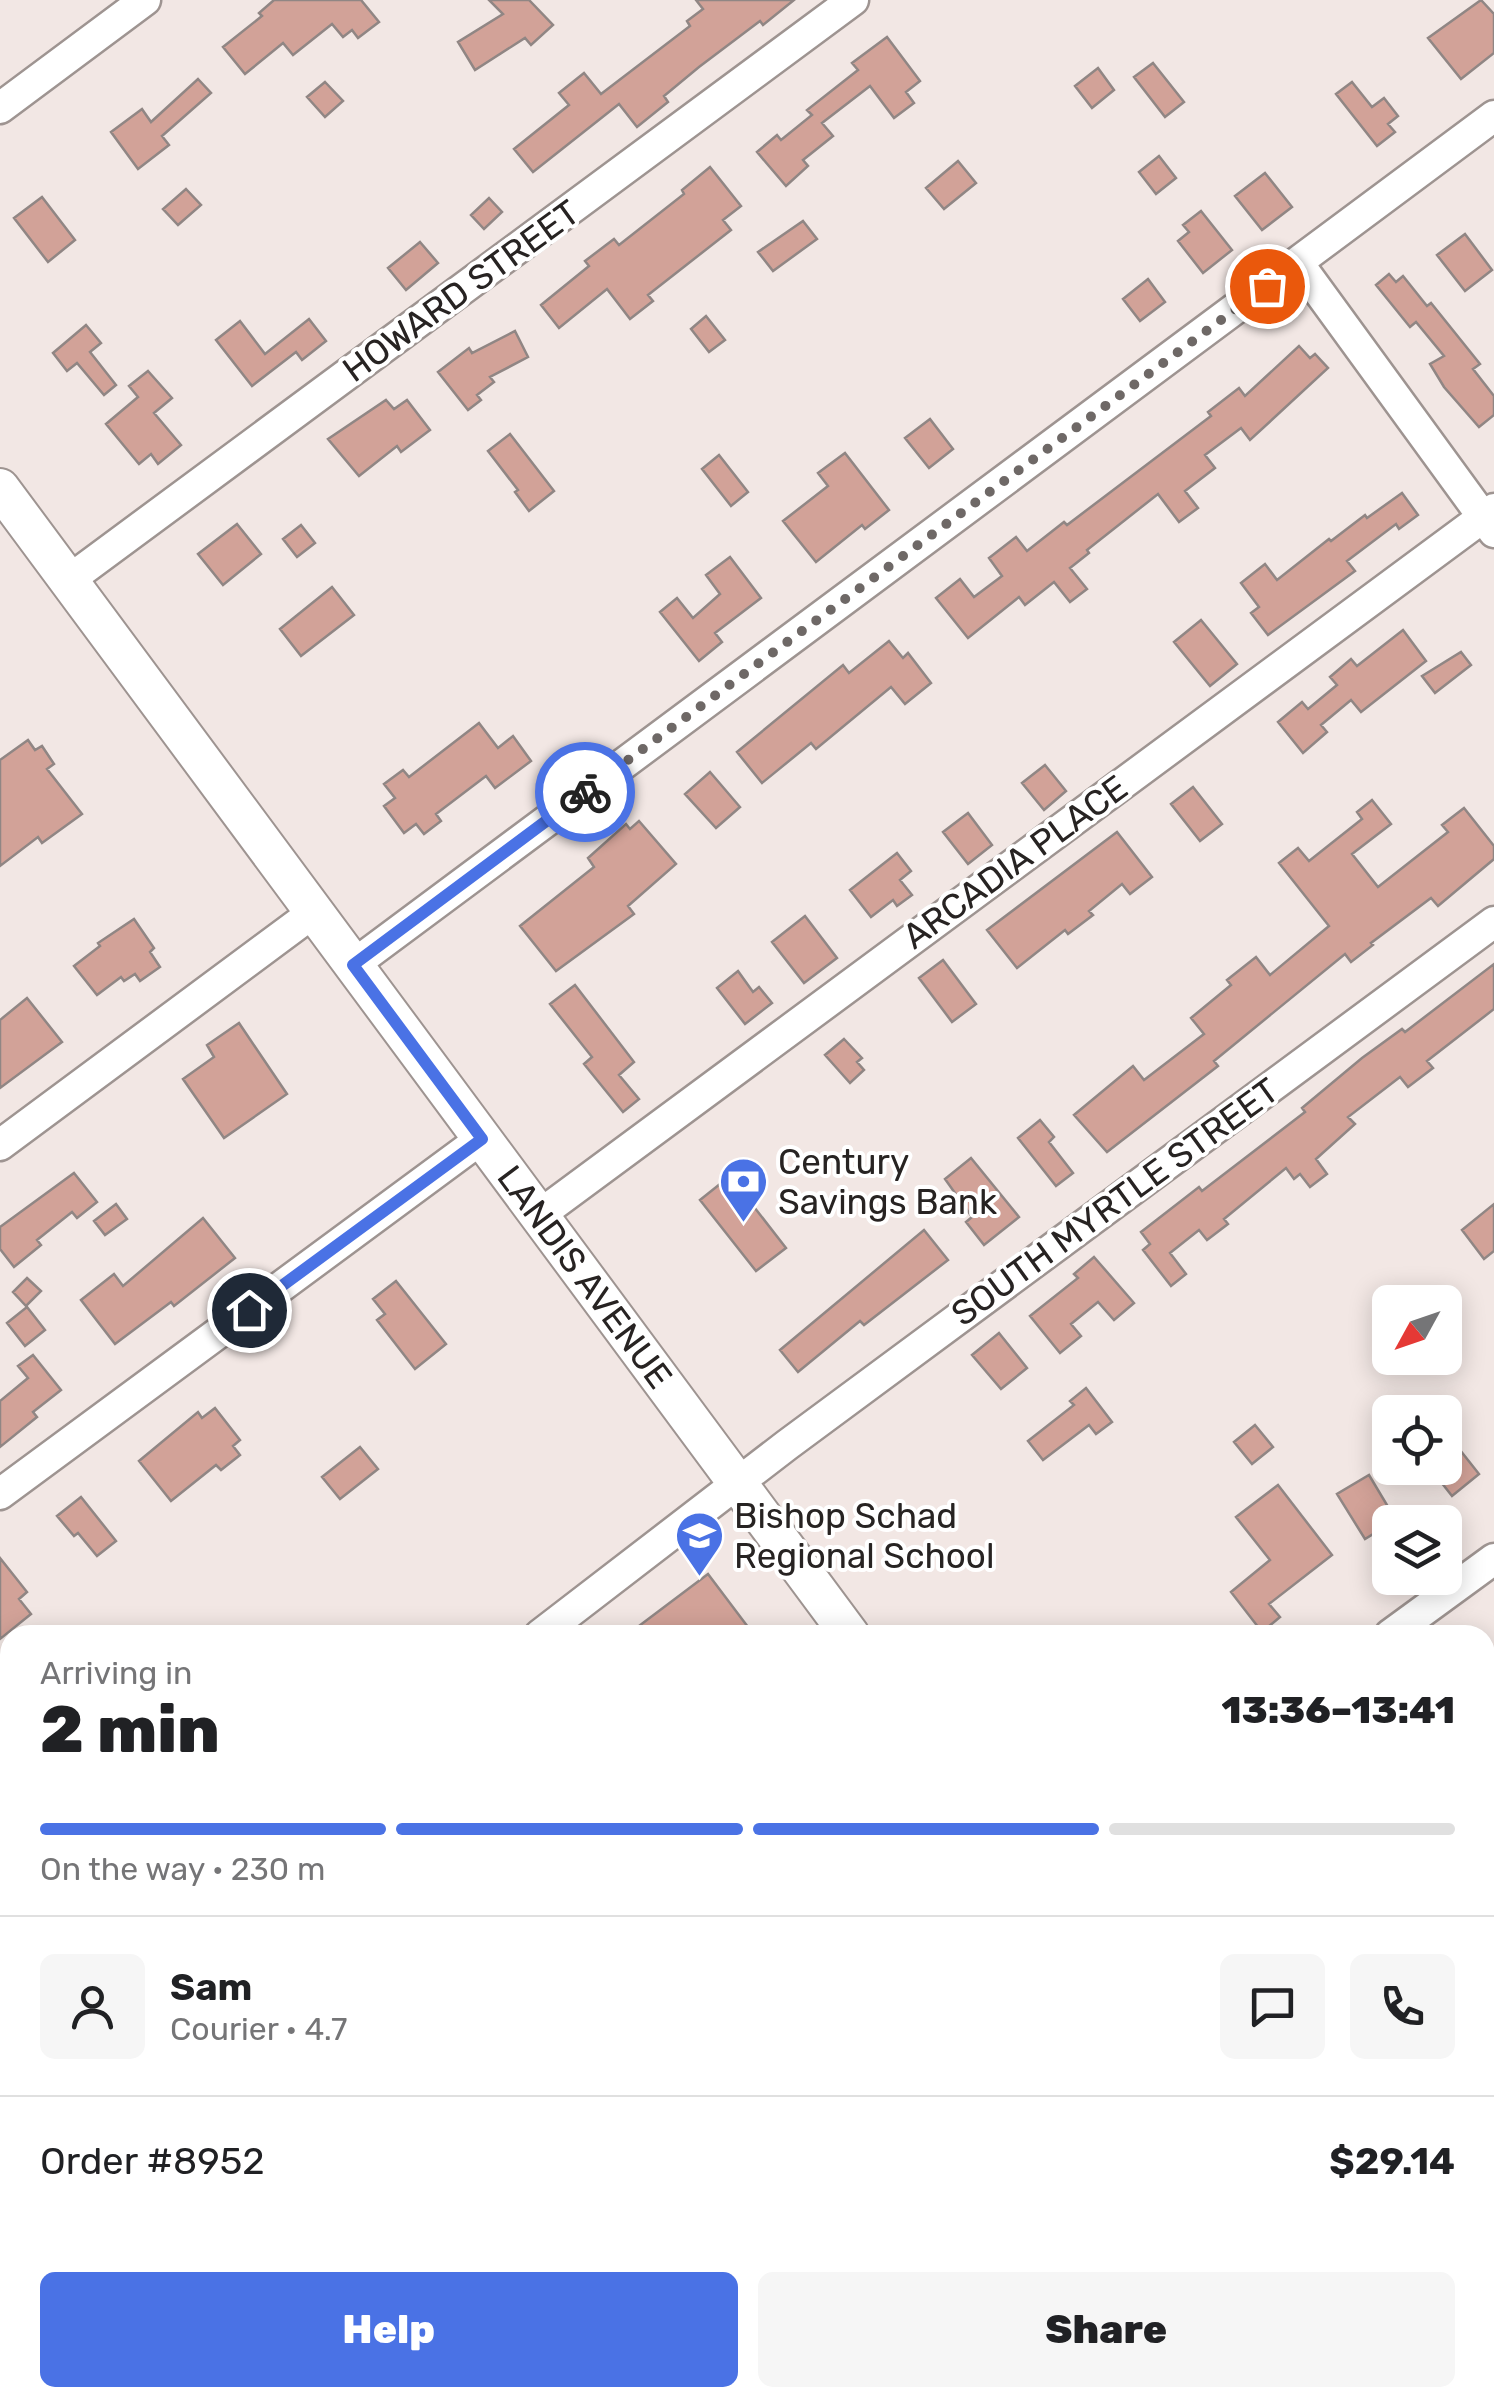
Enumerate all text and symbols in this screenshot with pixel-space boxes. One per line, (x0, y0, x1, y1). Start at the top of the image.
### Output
street label: HOWARD STREET (335, 191, 587, 391)
pin (1225, 244, 1310, 329)
icon: bag (1240, 259, 1295, 314)
courier (535, 742, 635, 842)
icon: bike (558, 765, 613, 820)
street label: ARCADIA PLACE (895, 766, 1135, 958)
street label: SOUTH MYRTLE STREET (943, 1069, 1287, 1335)
place label: Century Savings Bank (778, 1141, 997, 1223)
bank icon: Century Savings Bank (717, 1156, 769, 1224)
street label: LANDIS AVENUE (488, 1157, 681, 1397)
pin (207, 1268, 292, 1353)
icon: home (222, 1283, 277, 1338)
north arrow (1372, 1285, 1462, 1375)
map controls (1372, 1285, 1462, 1595)
button: locate (1372, 1395, 1462, 1485)
place label: Bishop Schad Regional School (734, 1495, 994, 1577)
button: layers (1372, 1505, 1462, 1595)
school or university icon: Bishop Schad Regional School (673, 1510, 725, 1578)
text: Arriving in (40, 1654, 192, 1692)
text: 13:36–13:41 (1222, 1687, 1455, 1733)
text: 2 min (40, 1691, 220, 1768)
text: On the way · 230 m (40, 1850, 325, 1888)
button: person (40, 1954, 145, 2059)
button: chat (1220, 1954, 1325, 2059)
button: phone (1350, 1954, 1455, 2059)
text: Sam (170, 1964, 252, 2010)
text: Courier · 4.7 (170, 2010, 347, 2048)
text: Order #8952 (40, 2138, 265, 2184)
text: $29.14 (1329, 2138, 1455, 2184)
button: Help (40, 2272, 738, 2387)
button: Share (758, 2272, 1455, 2387)

